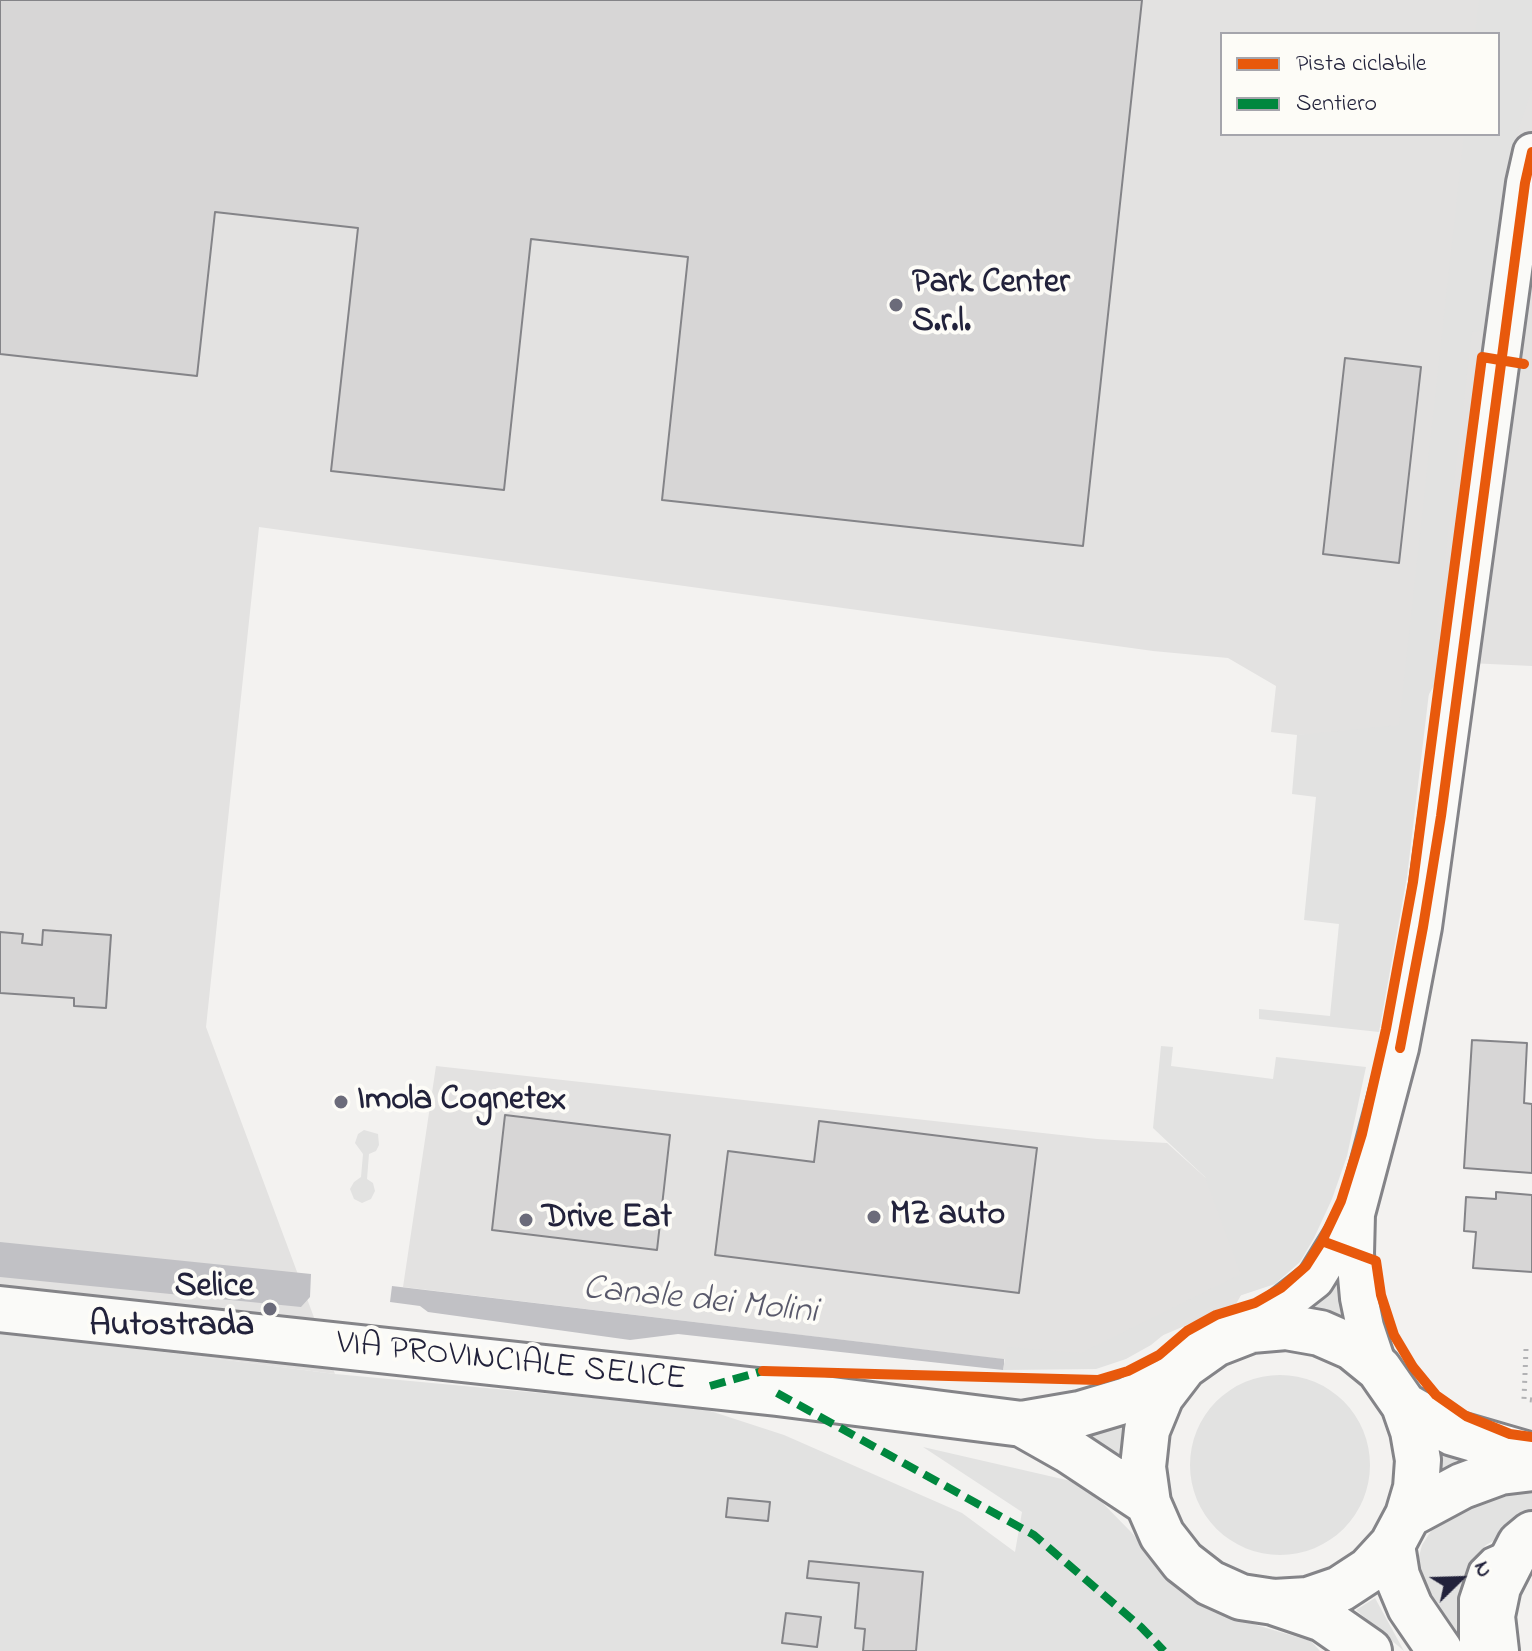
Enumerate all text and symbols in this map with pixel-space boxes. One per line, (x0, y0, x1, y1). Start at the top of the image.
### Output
legend (1220, 32, 1500, 136)
text: Pista ciclabile (1296, 47, 1426, 82)
text: Sentiero (1296, 87, 1377, 122)
place label: Park Center S.r.l. (912, 265, 1070, 344)
marker: Park Center S.r.l. (887, 296, 905, 314)
place label: Imola Cognetex (357, 1082, 566, 1122)
marker: Imola Cognetex (332, 1093, 350, 1111)
place label: MZ auto (890, 1197, 1005, 1237)
place label: Drive Eat (542, 1200, 672, 1240)
marker: MZ auto (865, 1208, 883, 1226)
marker: Drive Eat (517, 1211, 535, 1229)
place label: Selice Autostrada (90, 1269, 254, 1348)
water label: Canale dei Molini (581, 1269, 819, 1337)
marker: Selice Autostrada (261, 1300, 279, 1318)
street label: VIA PROVINCIALE SELICE (334, 1325, 688, 1403)
north arrow (1420, 1539, 1500, 1619)
text: N (1464, 1557, 1500, 1583)

